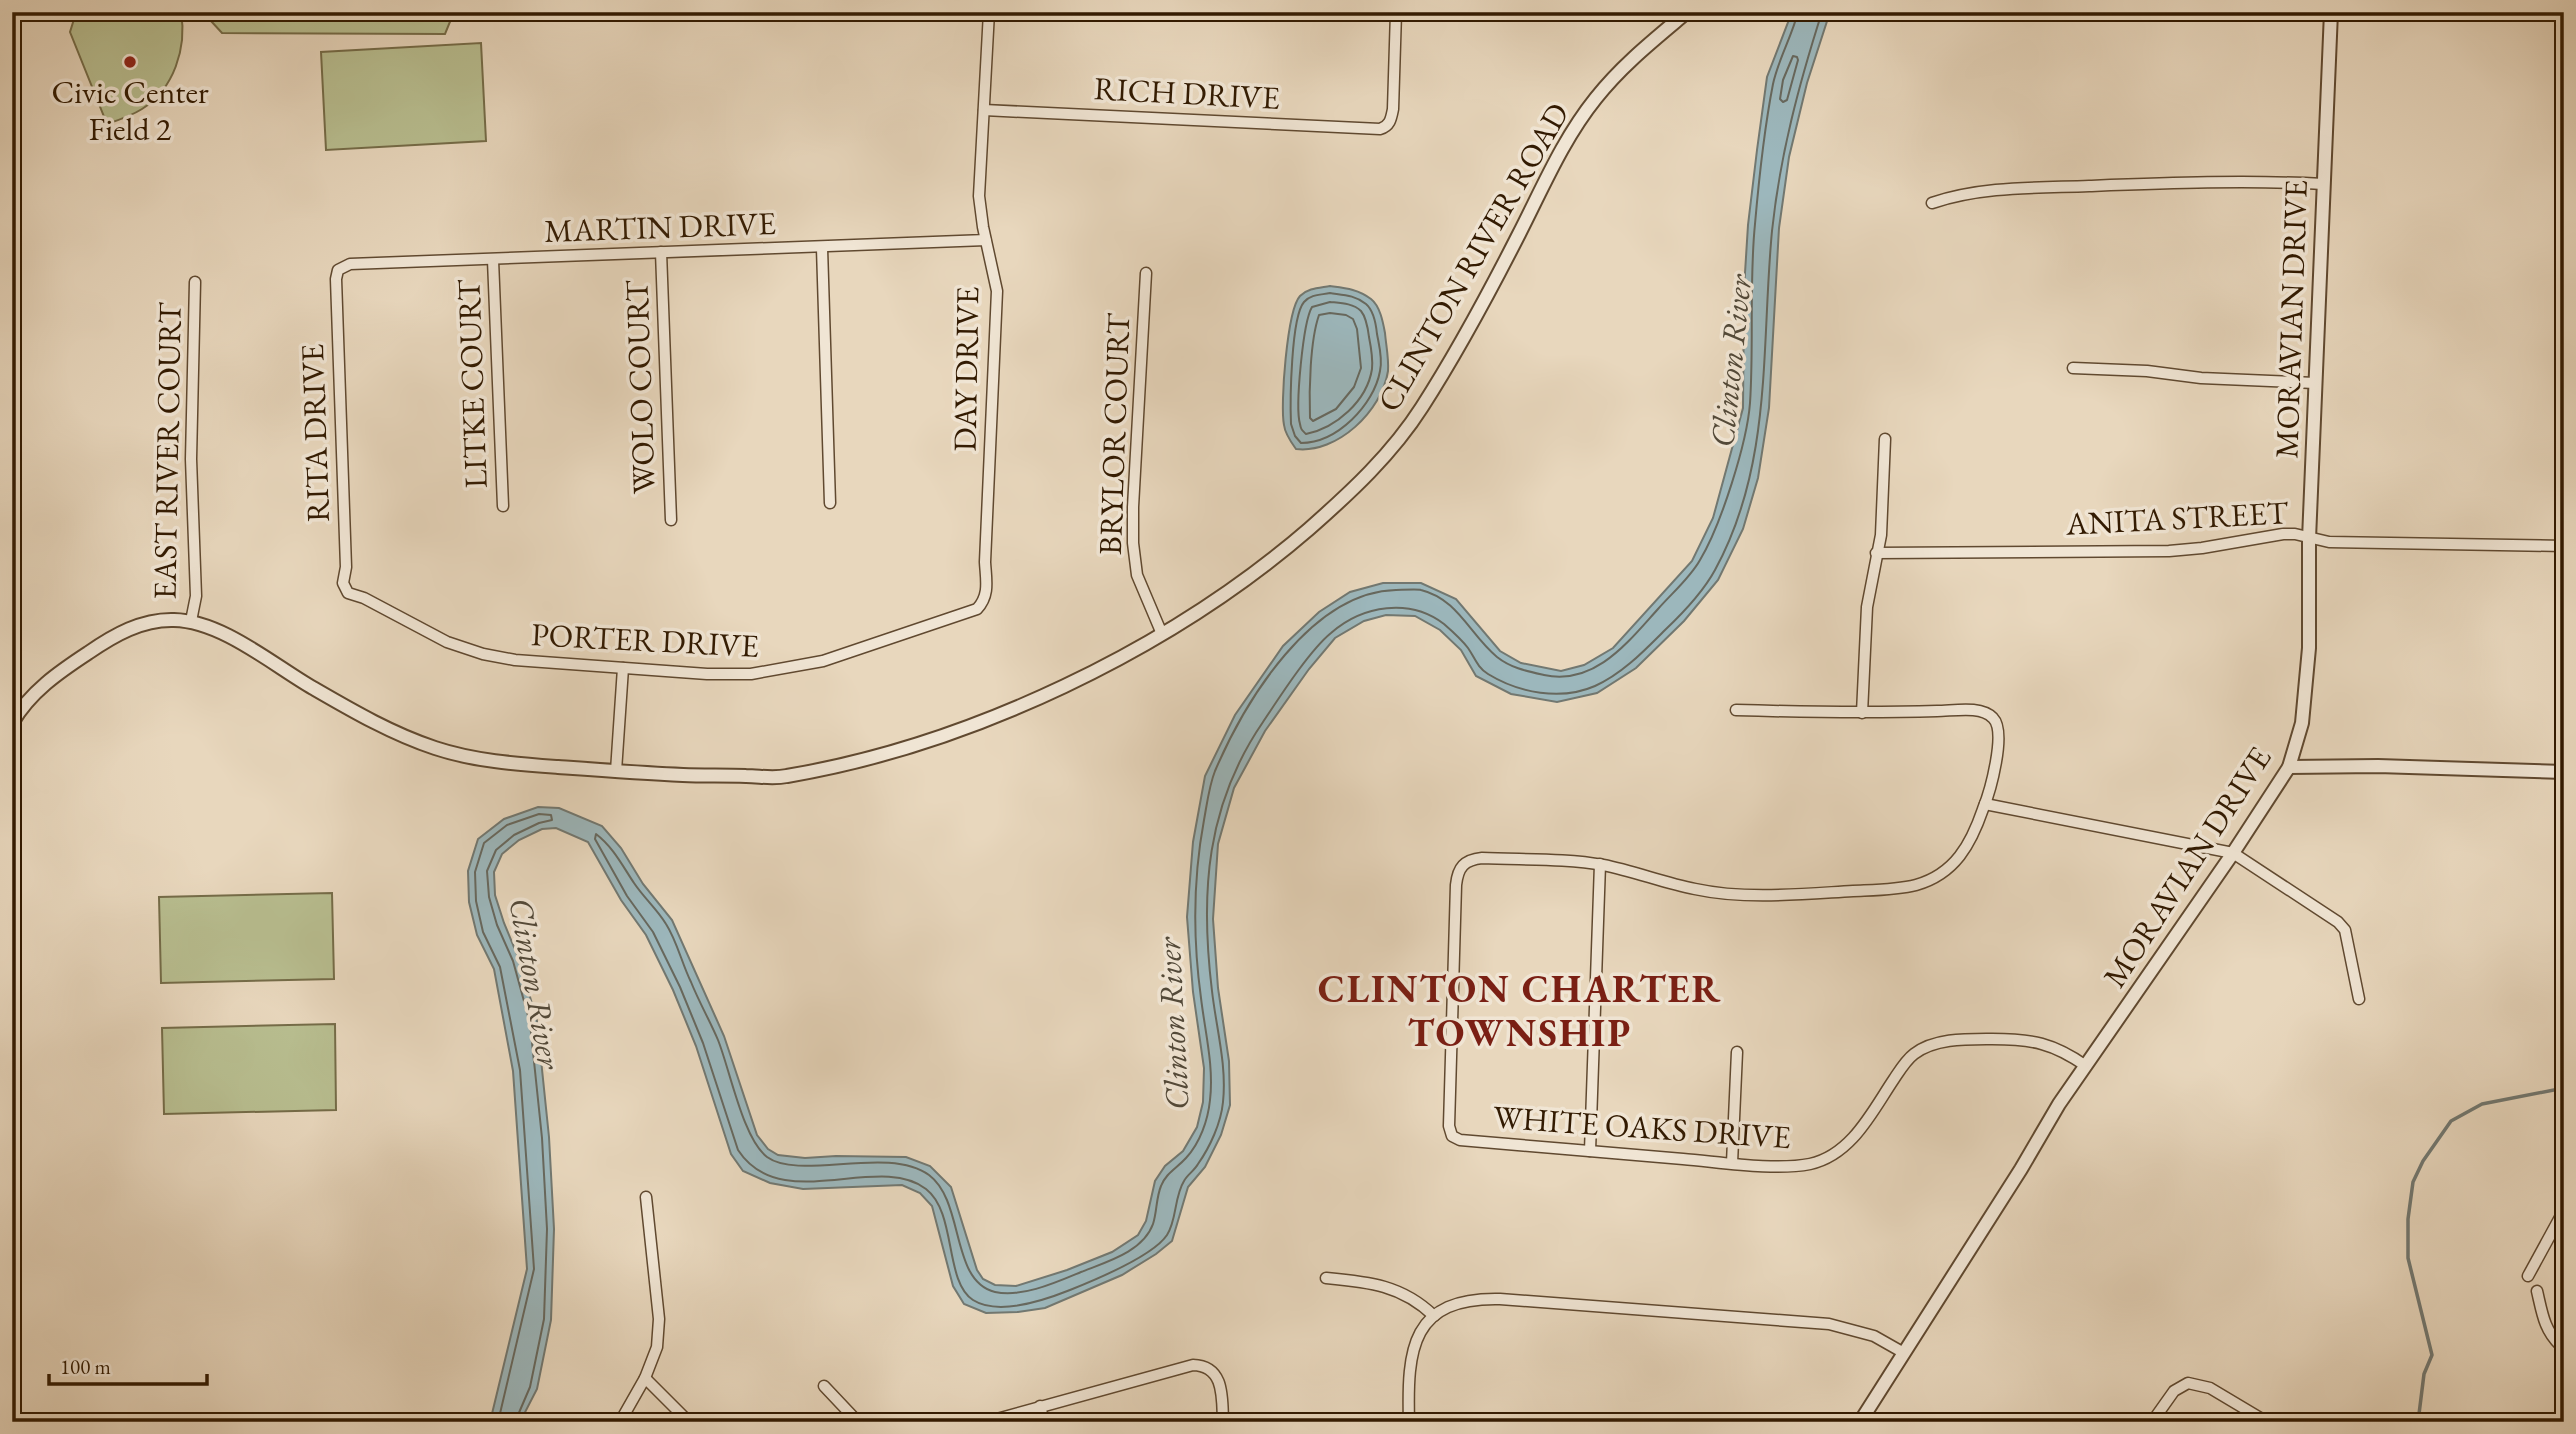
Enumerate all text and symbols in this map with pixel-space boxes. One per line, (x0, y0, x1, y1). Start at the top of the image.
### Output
marker: Civic Center Field 2 (122, 54, 138, 70)
street label: RICH DRIVE (1093, 67, 1281, 119)
place label: Civic Center Field 2 (51, 71, 209, 150)
street label: CLINTON RIVER ROAD (1367, 95, 1579, 419)
street label: MORAVIAN DRIVE (2265, 179, 2317, 459)
street label: MARTIN DRIVE (543, 202, 777, 252)
water label: Clinton River (1700, 271, 1761, 449)
street label: LITKE COURT (447, 278, 497, 489)
street label: WOLO COURT (615, 279, 665, 495)
street label: DAY DRIVE (944, 286, 988, 452)
street label: EAST RIVER COURT (143, 302, 191, 600)
street label: BRYLOR COURT (1089, 312, 1139, 555)
street label: RITA DRIVE (291, 343, 339, 523)
street label: ANITA STREET (2064, 491, 2290, 545)
street label: PORTER DRIVE (530, 613, 760, 667)
street label: MORAVIAN DRIVE (2094, 739, 2280, 995)
water label: Clinton River (499, 894, 572, 1073)
water label: Clinton River (1146, 935, 1198, 1111)
district label: CLINTON CHARTER TOWNSHIP (1318, 964, 1722, 1057)
street label: WHITE OAKS DRIVE (1492, 1096, 1792, 1158)
scale bar (49, 1343, 206, 1387)
text: 100 m (60, 1353, 111, 1380)

